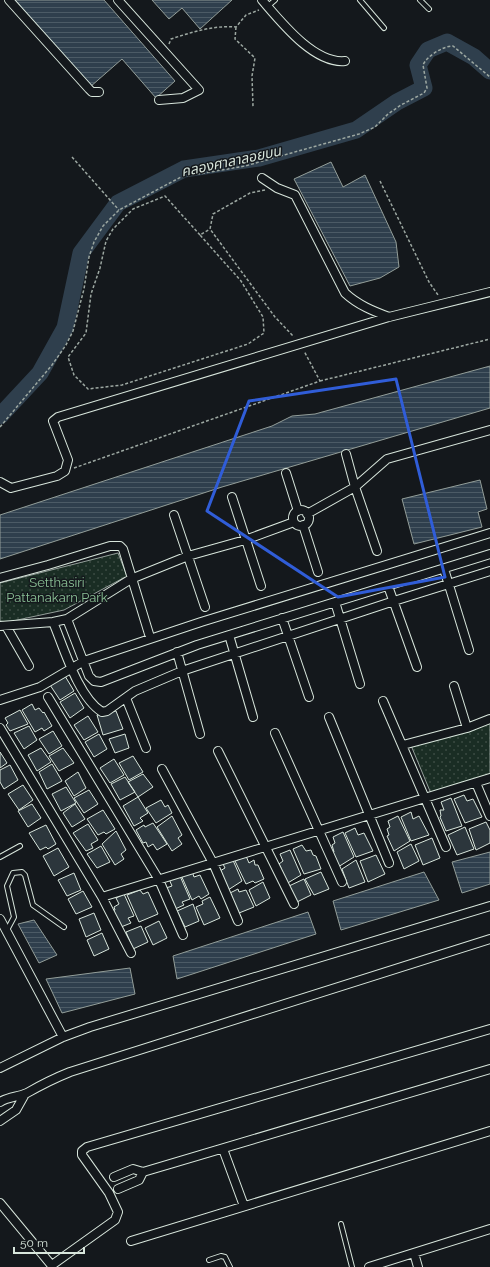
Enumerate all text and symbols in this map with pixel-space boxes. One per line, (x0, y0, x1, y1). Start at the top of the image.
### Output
water label: คลองศาลาลอยบน (180, 142, 284, 179)
park label: Setthasiri Pattanakarn Park (6, 575, 108, 605)
scale bar (14, 1229, 84, 1255)
text: 50 m (20, 1236, 48, 1250)

